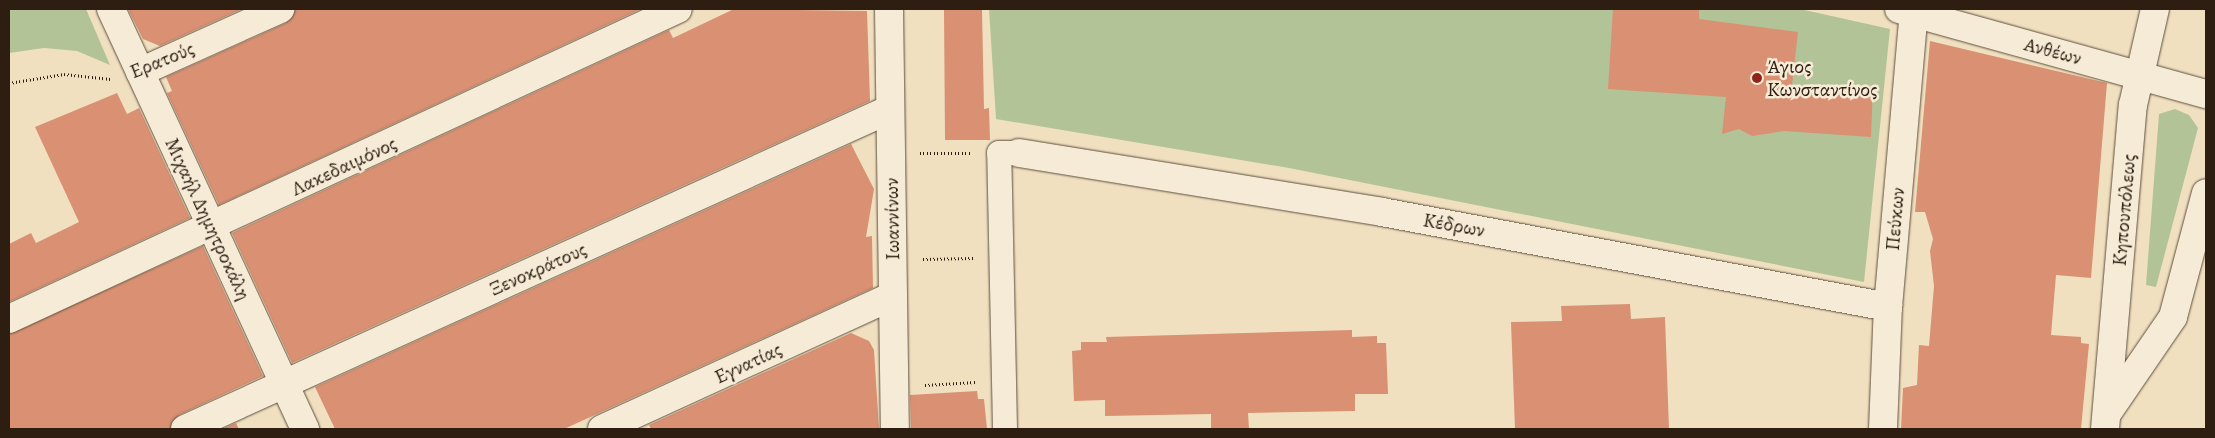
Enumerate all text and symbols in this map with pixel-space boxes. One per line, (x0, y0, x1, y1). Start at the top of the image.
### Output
street label: Ανθέων (2022, 32, 2084, 70)
street label: Ερατούς (126, 36, 198, 84)
place label: Άγιος Κωνσταντίνος (1767, 54, 1877, 101)
marker: Άγιος Κωνσταντίνος (1751, 72, 1763, 84)
street label: Λακεδαιμόνος (288, 131, 400, 201)
street label: Μιχαήλ Δημητροκάλη (160, 134, 256, 304)
street label: Κηπουπόλεως (2107, 153, 2141, 267)
street label: Ιωαννίνων (879, 178, 905, 260)
street label: Πεύκων (1880, 186, 1910, 252)
street label: Κέδρων (1421, 208, 1487, 242)
street label: Ξενοκράτους (486, 237, 590, 301)
street label: Εγνατίας (711, 337, 785, 389)

